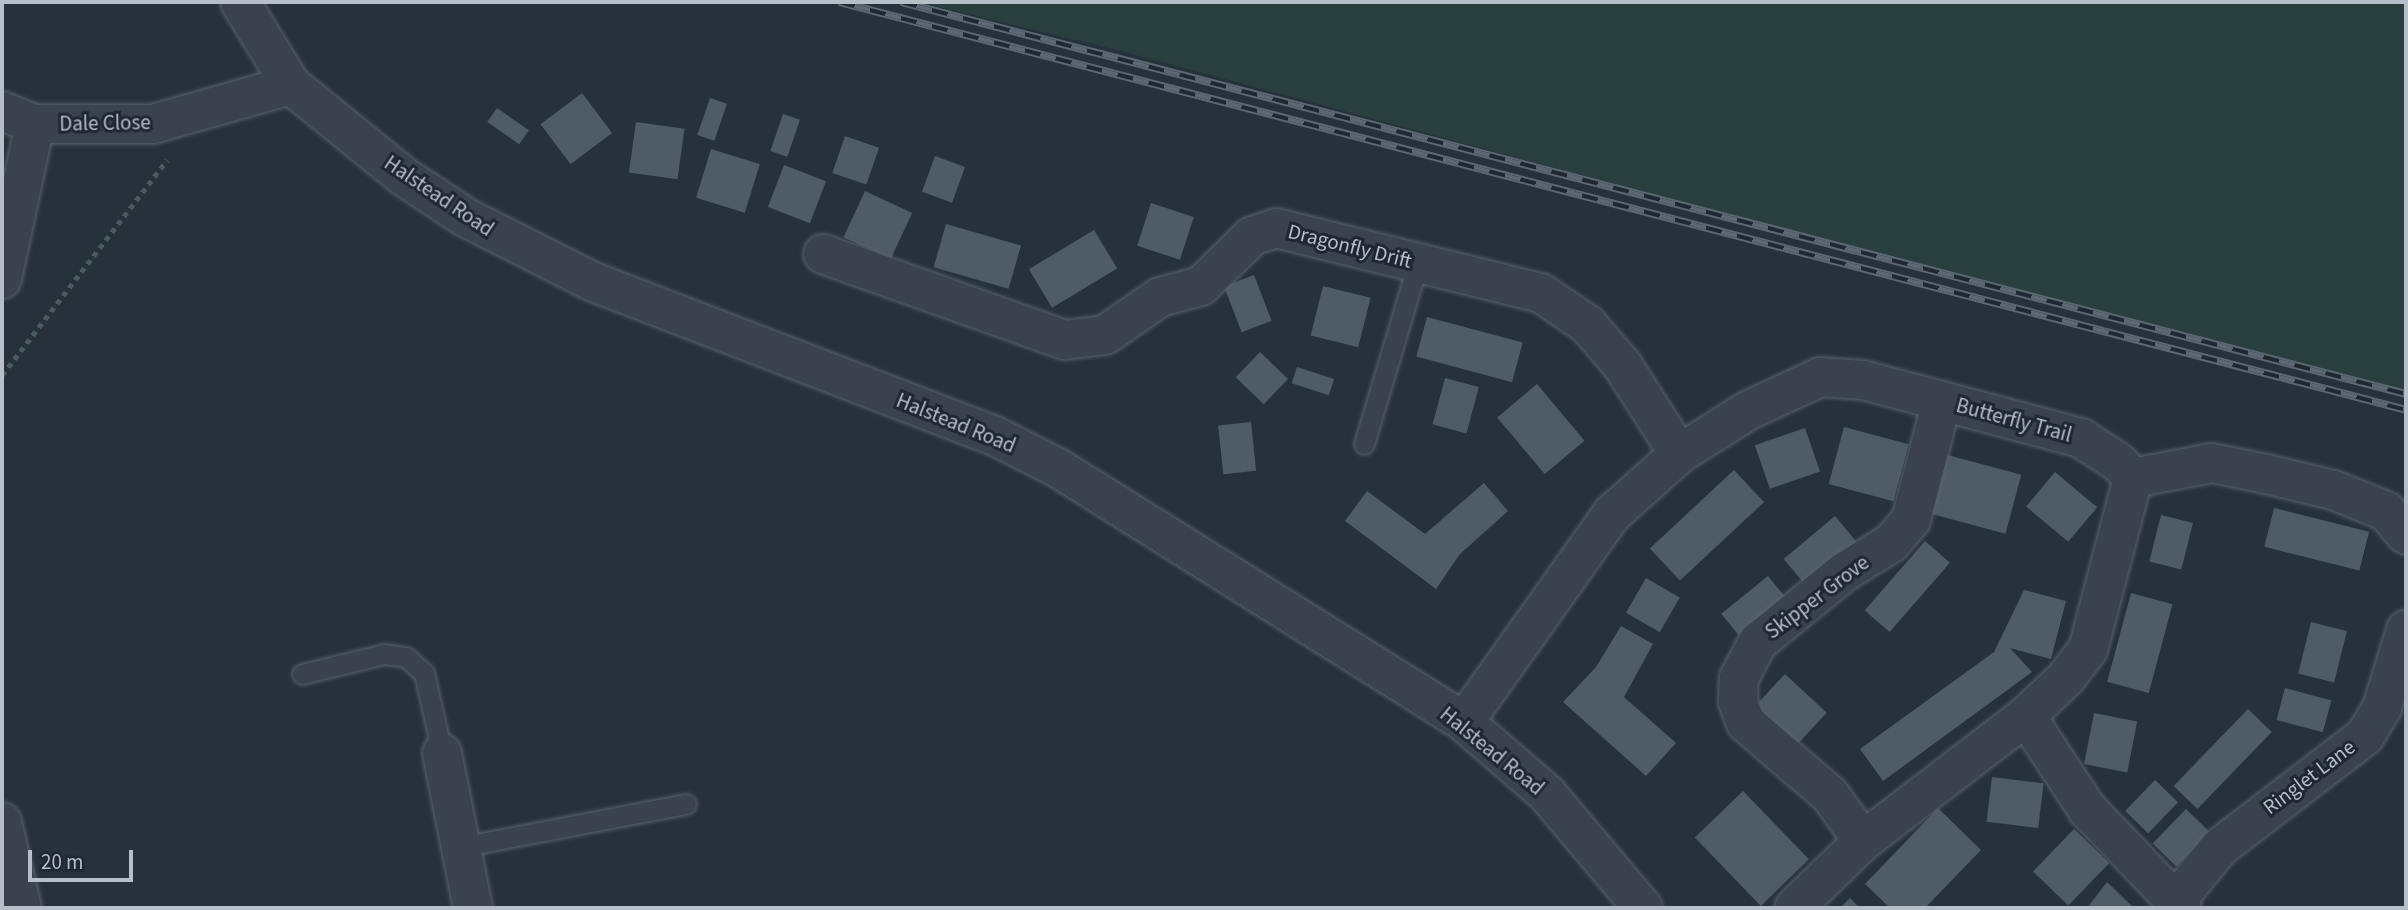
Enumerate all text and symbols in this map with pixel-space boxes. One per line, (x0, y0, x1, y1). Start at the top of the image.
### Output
street label: Dale Close (59, 110, 151, 136)
street label: Halstead Road (380, 150, 498, 242)
street label: Dragonfly Drift (1285, 218, 1415, 274)
street label: Halstead Road (893, 388, 1019, 458)
street label: Butterfly Trail (1953, 392, 2075, 448)
street label: Skipper Grove (1760, 550, 1874, 644)
street label: Halstead Road (1435, 701, 1549, 801)
street label: Ringlet Lane (2258, 734, 2360, 820)
scale bar (32, 836, 136, 880)
text: 20 m (41, 847, 83, 877)

